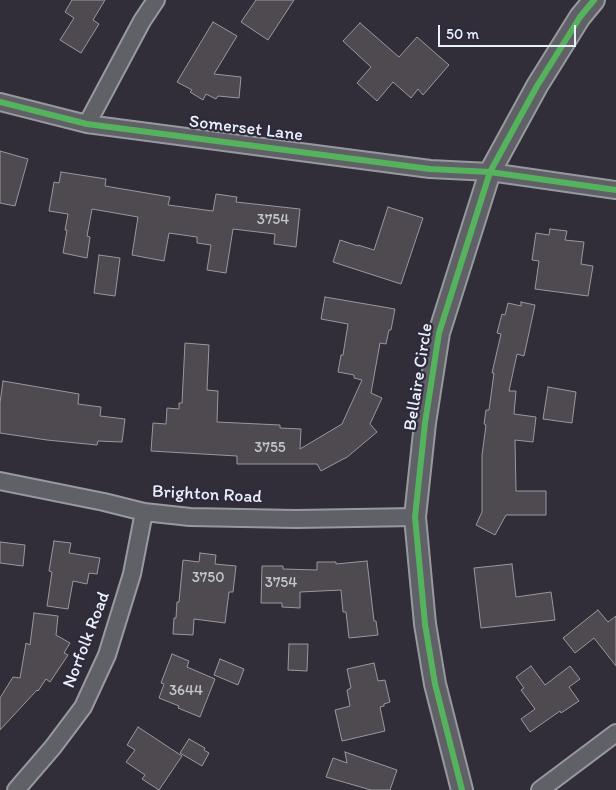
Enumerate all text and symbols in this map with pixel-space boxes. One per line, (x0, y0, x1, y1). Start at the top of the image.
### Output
scale bar (441, 15, 578, 47)
text: 50 m (446, 25, 479, 43)
street label: Somerset Lane (188, 111, 304, 147)
house number: 3754 (257, 211, 289, 229)
street label: Bellaire Circle (400, 322, 438, 432)
house number: 3755 (254, 439, 286, 457)
street label: Brighton Road (151, 481, 263, 509)
house number: 3750 (192, 569, 224, 587)
house number: 3754 (265, 574, 297, 592)
street label: Norfolk Road (59, 589, 115, 691)
house number: 3644 (169, 682, 203, 700)

